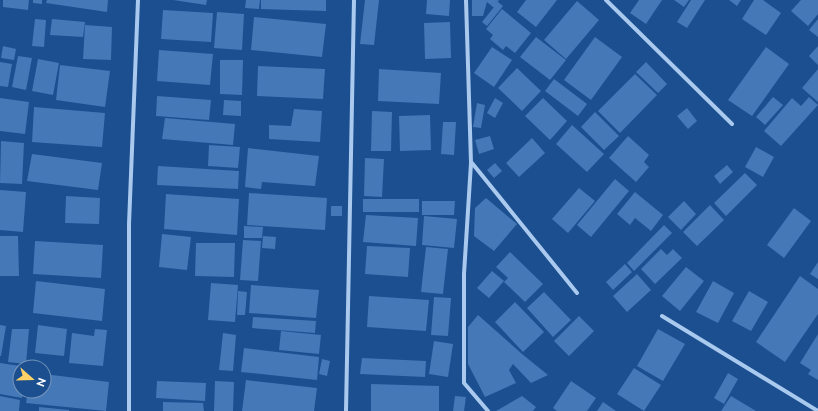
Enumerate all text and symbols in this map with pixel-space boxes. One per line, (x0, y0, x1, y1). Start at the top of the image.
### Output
north arrow (12, 359, 52, 399)
text: N (33, 376, 48, 388)

